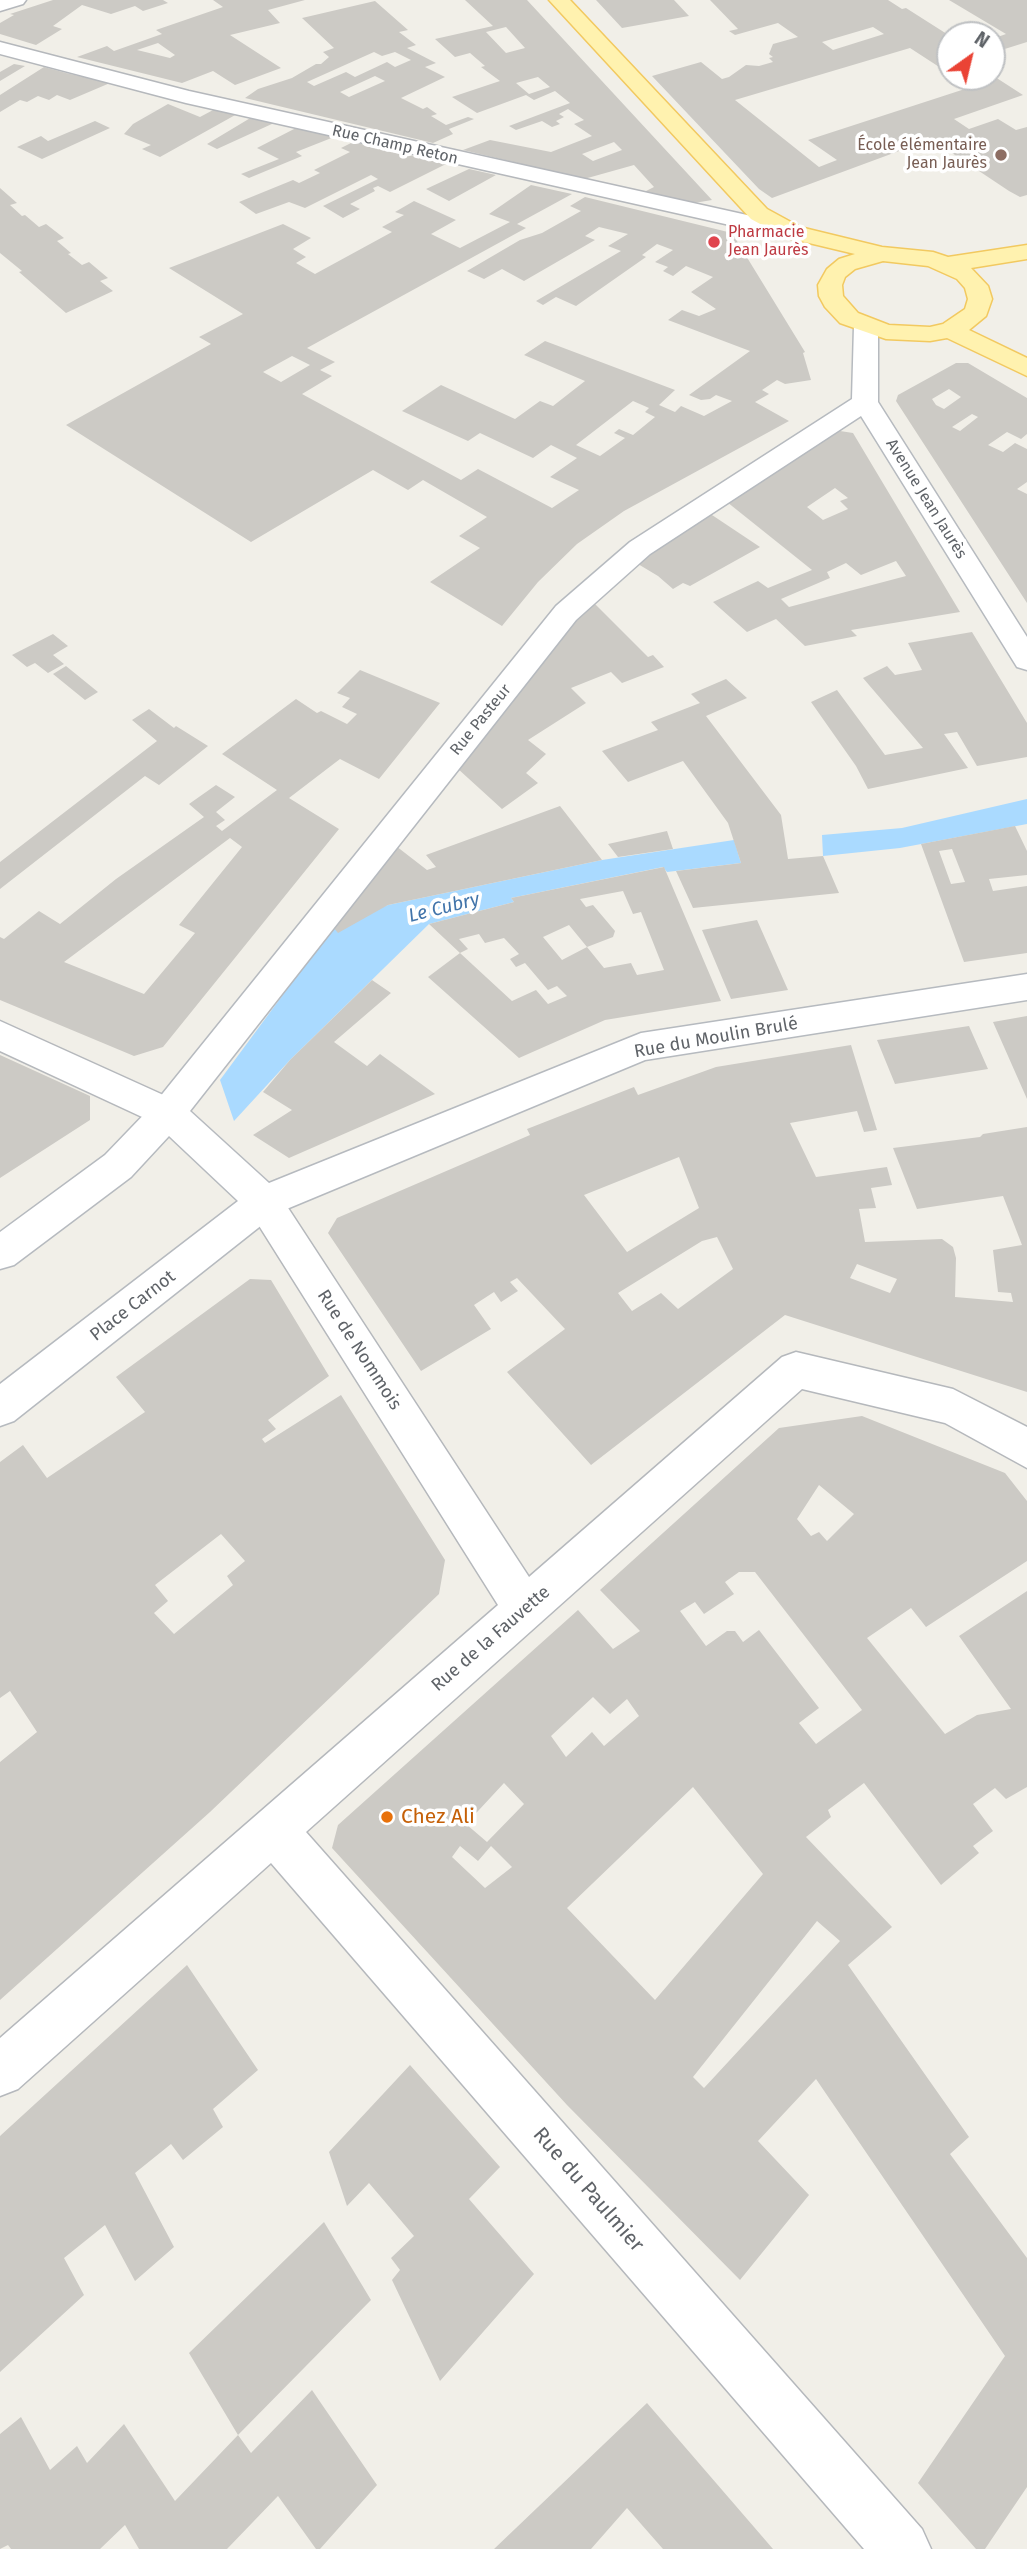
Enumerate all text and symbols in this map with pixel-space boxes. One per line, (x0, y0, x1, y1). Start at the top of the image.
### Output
north arrow (936, 21, 1006, 91)
text: N (970, 27, 994, 53)
street label: Rue Champ Reton (330, 121, 460, 169)
place label: École élémentaire Jean Jaurès (857, 136, 987, 174)
marker: École élémentaire Jean Jaurès (993, 147, 1009, 163)
place label: Pharmacie Jean Jaurès (728, 223, 809, 261)
marker: Pharmacie Jean Jaurès (706, 234, 722, 250)
street label: Avenue Jean Jaurès (881, 435, 971, 563)
street label: Rue Pasteur (446, 680, 516, 760)
water label: Le Cubry (406, 888, 482, 928)
street label: Rue du Moulin Brulé (632, 1013, 800, 1063)
street label: Place Carnot (86, 1266, 180, 1346)
street label: Rue de Nommois (312, 1286, 406, 1414)
street label: Rue de la Fauvette (427, 1582, 555, 1696)
place label: Chez Ali (401, 1804, 475, 1830)
marker: Chez Ali (379, 1809, 395, 1825)
street label: Rue du Paulmier (527, 2123, 649, 2257)

